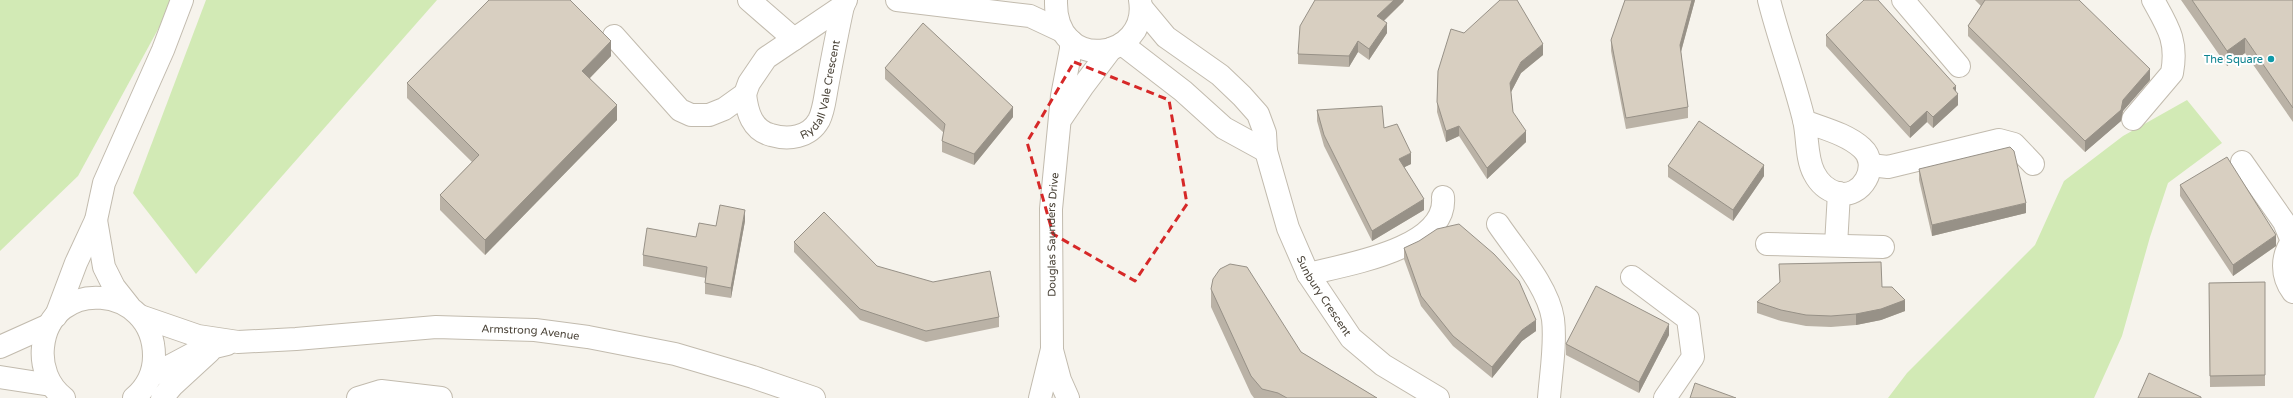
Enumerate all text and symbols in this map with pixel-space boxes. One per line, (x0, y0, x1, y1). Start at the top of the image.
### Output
street label: Rydall Vale Crescent (798, 39, 843, 142)
place label: The Square (2204, 53, 2263, 66)
marker: The Square (2266, 54, 2276, 64)
street label: Douglas Saunders Drive (1045, 172, 1062, 297)
street label: Sunbury Crescent (1294, 254, 1354, 339)
street label: Armstrong Avenue (481, 322, 580, 343)

